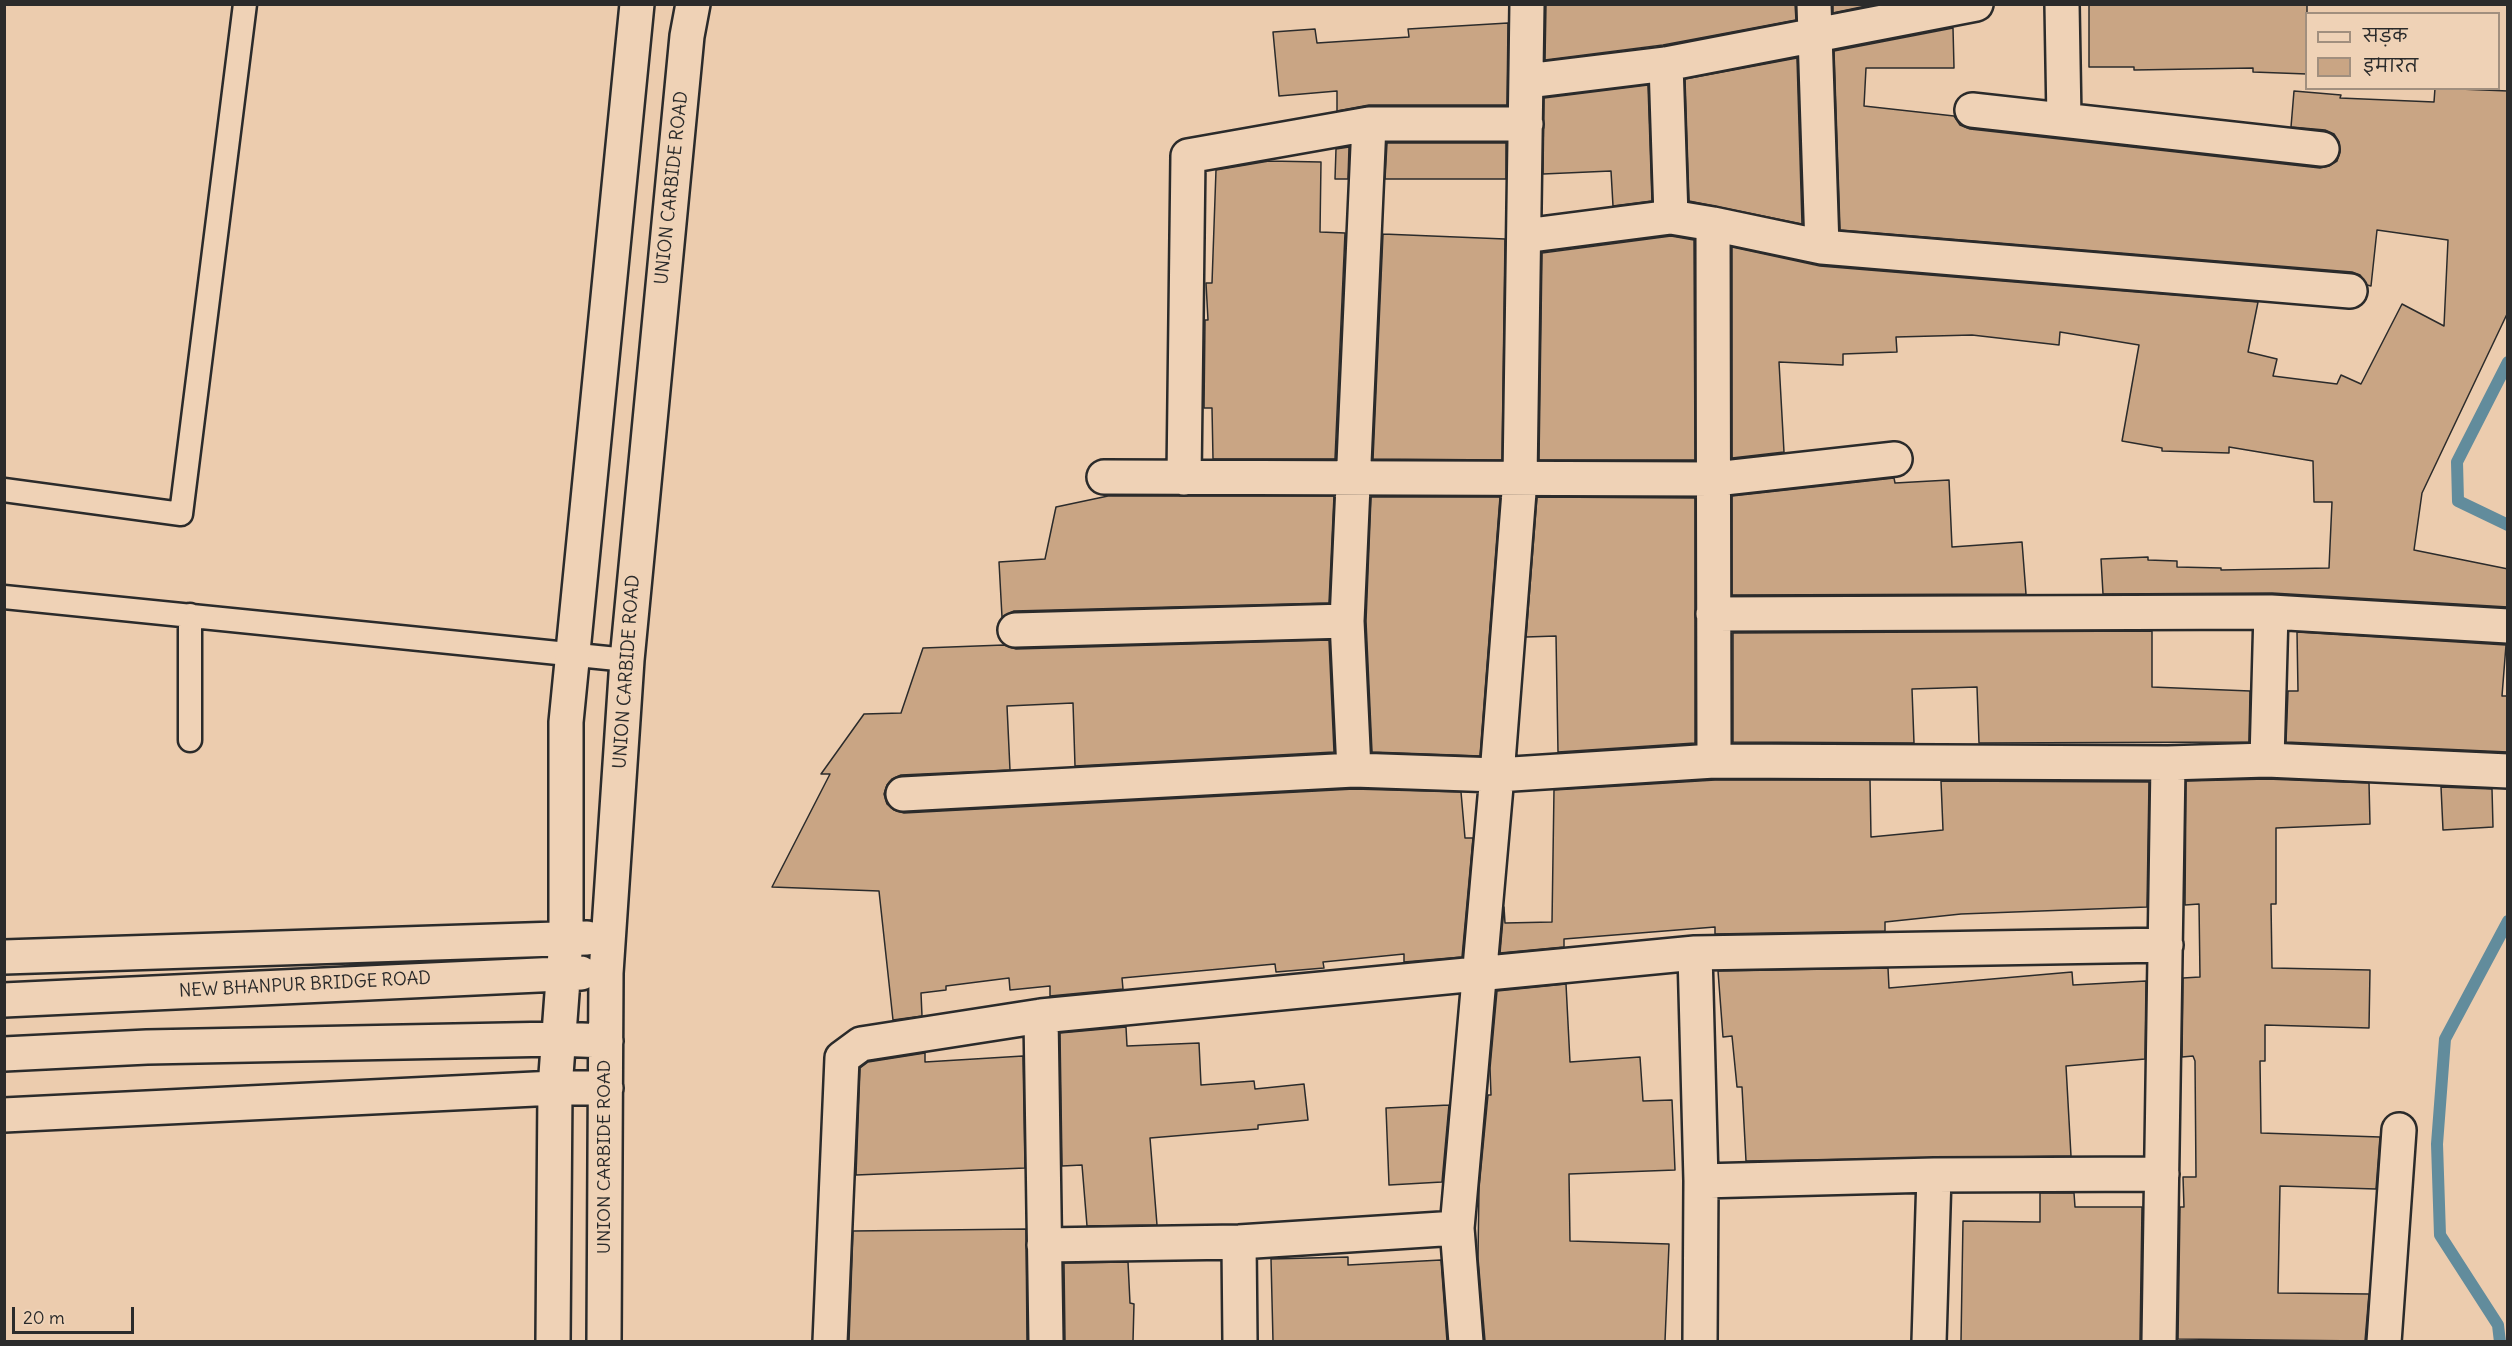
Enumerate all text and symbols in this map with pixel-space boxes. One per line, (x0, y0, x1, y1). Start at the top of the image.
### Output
legend (2305, 12, 2500, 90)
text: सड़क (2363, 24, 2407, 47)
text: इमारत (2363, 54, 2418, 77)
street label: UNION CARBIDE ROAD (651, 90, 693, 286)
street label: UNION CARBIDE ROAD (609, 574, 645, 770)
street label: NEW BHANPUR BRIDGE ROAD (178, 968, 432, 1002)
street label: UNION CARBIDE ROAD (594, 1060, 616, 1254)
scale bar (15, 1295, 136, 1333)
text: 20 m (23, 1306, 65, 1329)

